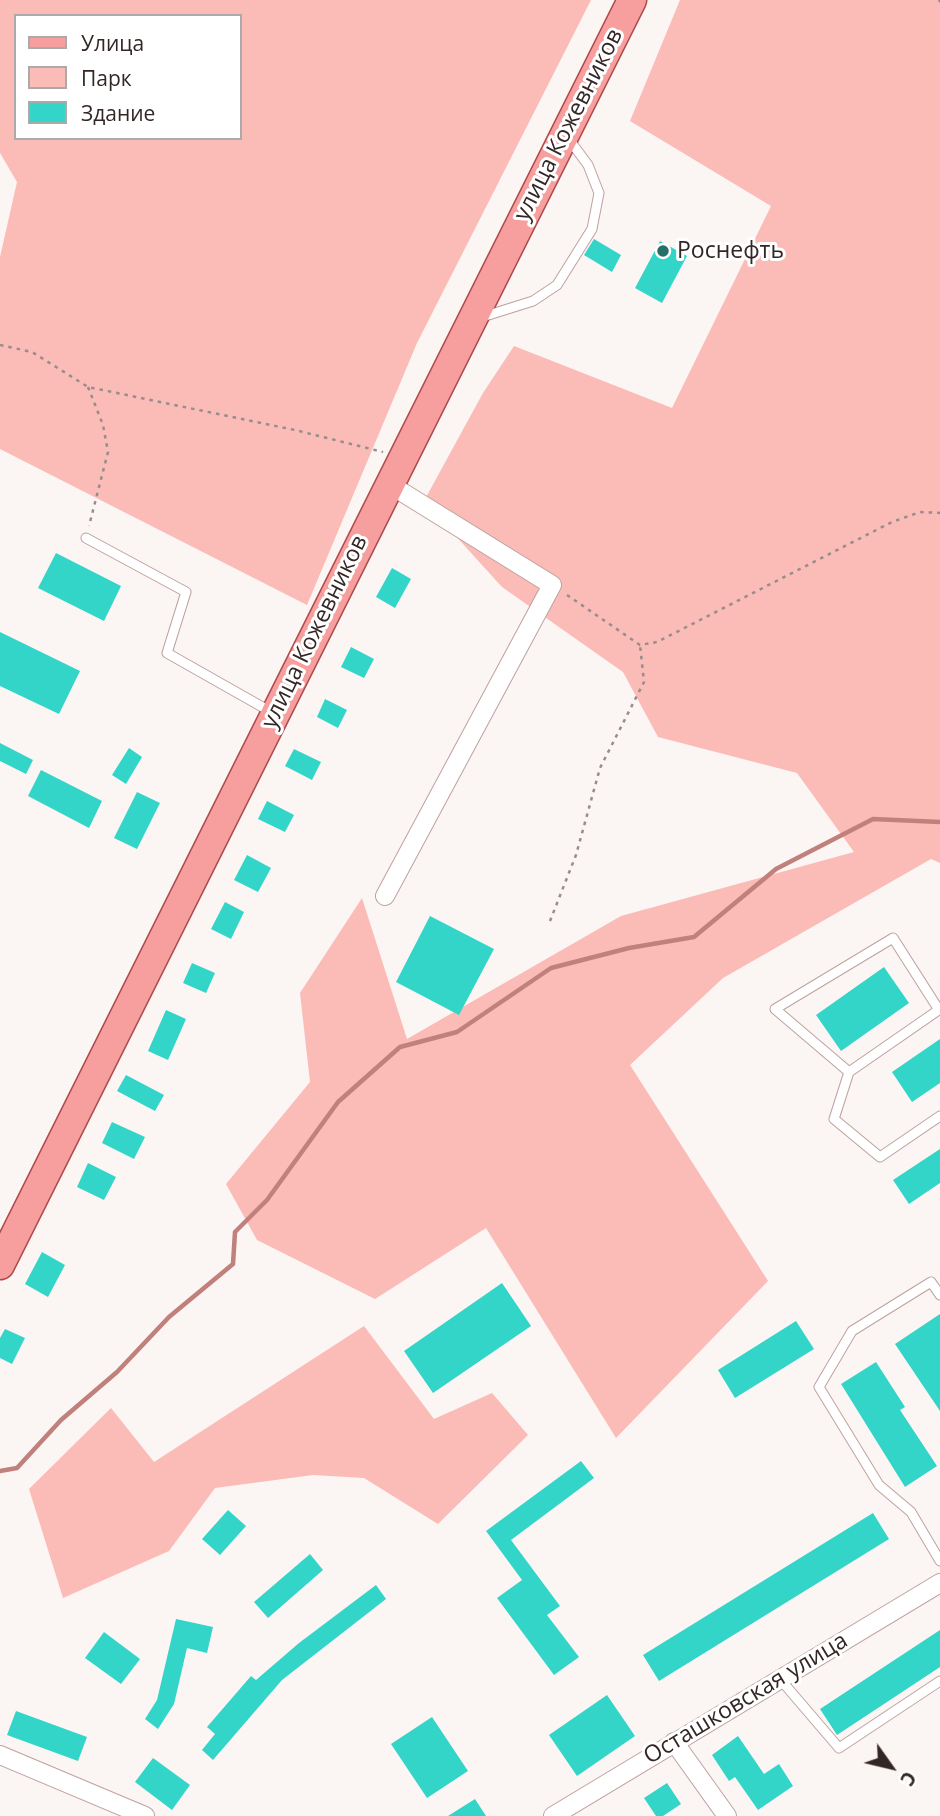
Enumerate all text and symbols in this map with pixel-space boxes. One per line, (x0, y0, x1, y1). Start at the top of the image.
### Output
legend (14, 14, 242, 140)
street label: улица Кожевников (509, 25, 629, 225)
text: Улица (81, 29, 144, 57)
text: Парк (81, 64, 132, 92)
text: Здание (81, 99, 155, 127)
place label: Роснефть (677, 237, 784, 265)
marker: Роснефть (655, 243, 671, 259)
street label: улица Кожевников (256, 531, 374, 733)
street label: Осташковская улица (639, 1627, 853, 1771)
north arrow (856, 1732, 926, 1802)
text: С (894, 1766, 923, 1791)

